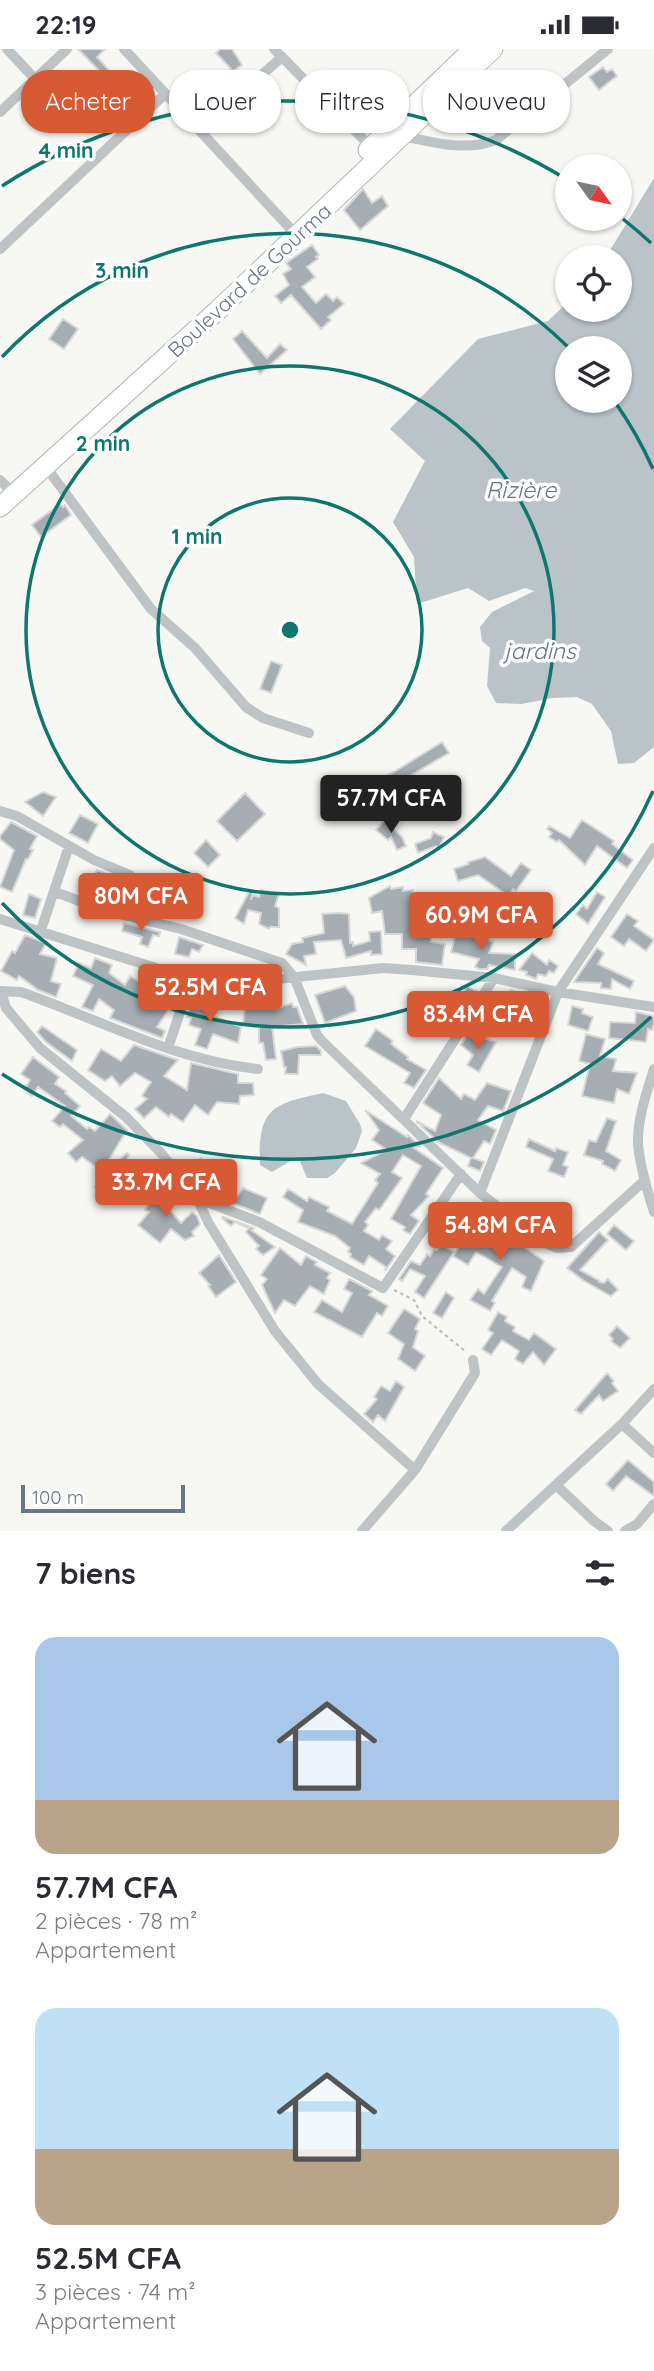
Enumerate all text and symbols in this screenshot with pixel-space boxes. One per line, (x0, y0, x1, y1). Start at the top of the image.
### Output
text: 22:19 (35, 8, 97, 41)
chip: Acheter (21, 70, 155, 133)
chip: Louer (169, 70, 281, 133)
chip: Filtres (295, 70, 409, 133)
chip: Nouveau (423, 70, 570, 133)
text: 4 min (38, 137, 94, 163)
north arrow (555, 154, 632, 231)
map controls (555, 154, 632, 413)
street label: Boulevard de Gourma (162, 197, 336, 363)
button: locate (555, 245, 632, 322)
text: 3 min (95, 257, 149, 283)
button: layers (555, 336, 632, 413)
text: 2 min (76, 430, 130, 456)
water label: Rizière (486, 475, 557, 504)
text: 1 min (172, 523, 222, 549)
centre of rings (278, 618, 302, 642)
water label: jardins (502, 636, 578, 665)
pin: 57.7M CFA (311, 775, 471, 835)
text: 57.7M CFA (336, 783, 446, 812)
pin: 80M CFA (76, 873, 206, 933)
text: 80M CFA (94, 881, 188, 910)
pin: 60.9M CFA (401, 893, 561, 952)
text: 60.9M CFA (425, 900, 537, 929)
pin: 52.5M CFA (130, 965, 290, 1024)
text: 52.5M CFA (154, 972, 266, 1001)
pin: 83.4M CFA (398, 991, 558, 1051)
text: 83.4M CFA (423, 999, 533, 1028)
pin: 33.7M CFA (86, 1159, 246, 1219)
text: 33.7M CFA (111, 1167, 221, 1196)
pin: 54.8M CFA (420, 1203, 580, 1262)
text: 54.8M CFA (444, 1210, 556, 1239)
scale bar (21, 1482, 186, 1514)
text: 100 m (32, 1485, 84, 1509)
text: 7 biens (35, 1554, 136, 1592)
icon: filters (581, 1554, 619, 1592)
icon: home (264, 1683, 390, 1809)
text: 57.7M CFA (35, 1868, 177, 1906)
text: 2 pièces · 78 m² (35, 1906, 197, 1935)
text: Appartement (35, 1935, 176, 1964)
icon: home (264, 2054, 390, 2180)
text: 52.5M CFA (35, 2239, 181, 2277)
text: 3 pièces · 74 m² (35, 2277, 195, 2306)
text: Appartement (35, 2306, 176, 2335)

